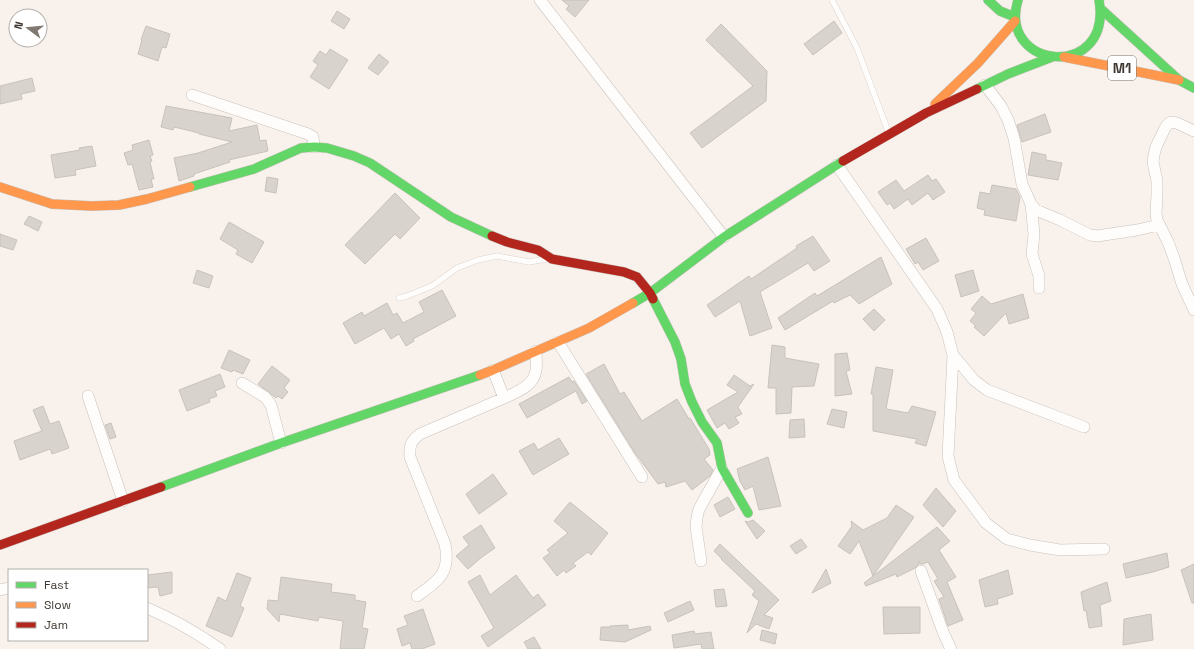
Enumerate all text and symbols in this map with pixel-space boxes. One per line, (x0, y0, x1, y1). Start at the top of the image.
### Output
north arrow (8, 8, 48, 48)
text: N (11, 20, 26, 31)
road number: M1 (1108, 56, 1136, 80)
legend (8, 569, 148, 641)
text: Fast (44, 577, 69, 593)
text: Slow (44, 597, 71, 613)
text: Jam (44, 617, 68, 633)

